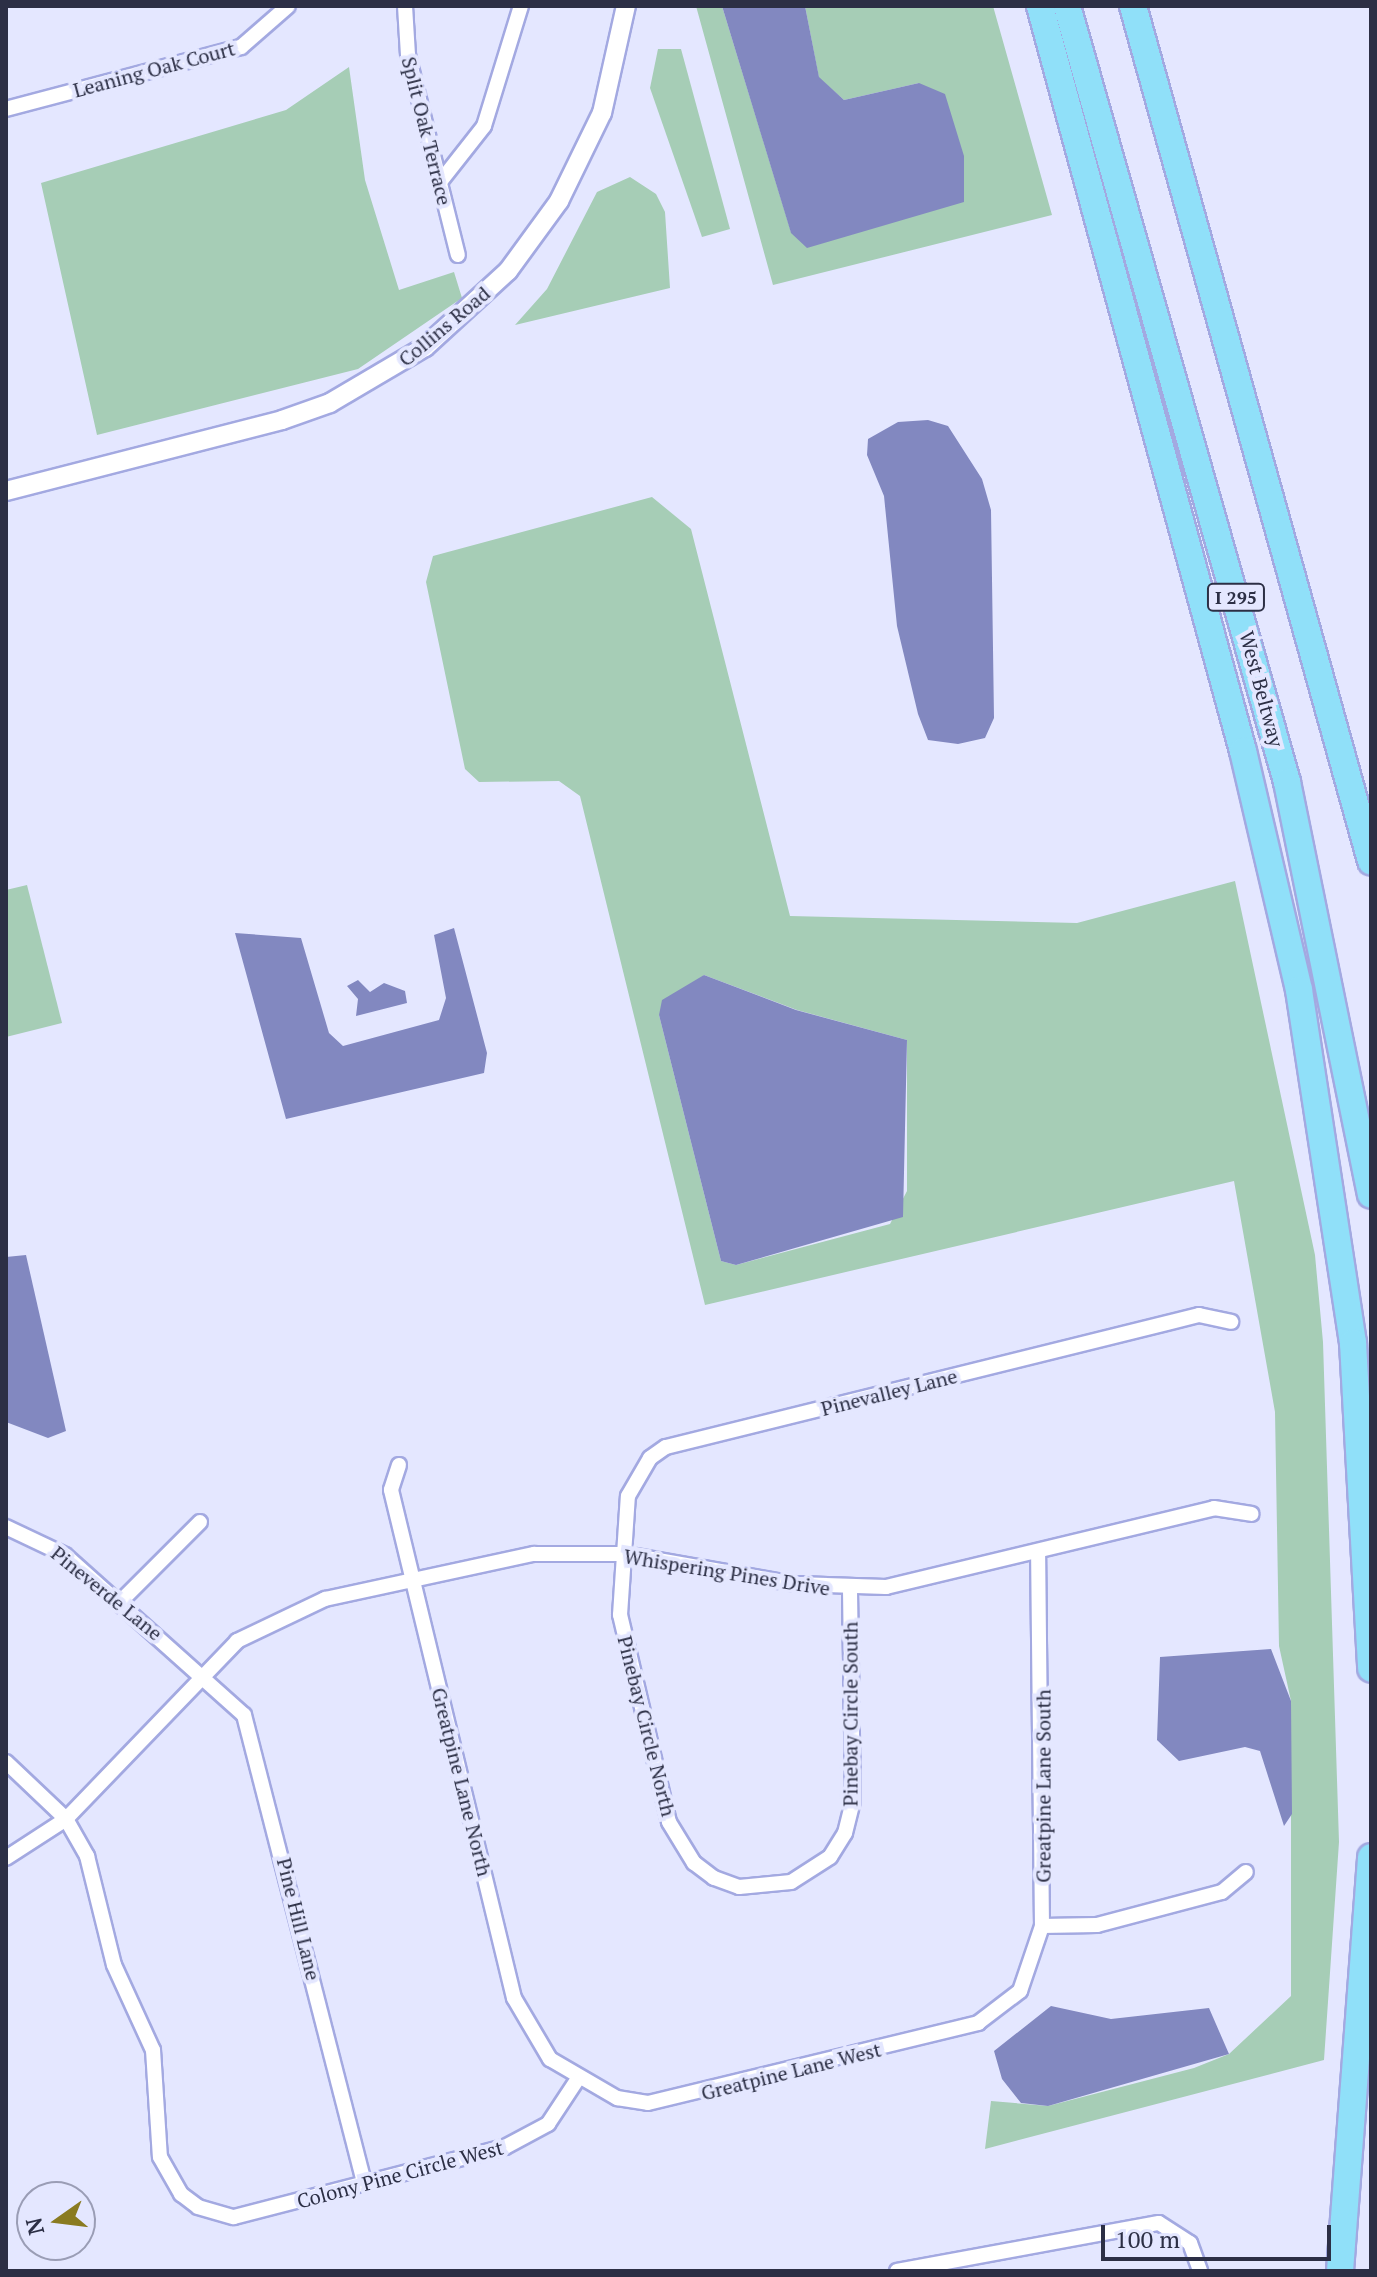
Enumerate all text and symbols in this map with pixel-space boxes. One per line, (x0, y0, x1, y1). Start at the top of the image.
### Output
street label: Leaning Oak Court (71, 36, 237, 102)
street label: Split Oak Terrace (397, 54, 457, 208)
street label: Collins Road (394, 281, 494, 371)
road number: I 295 (1206, 583, 1266, 611)
street label: West Beltway (1235, 628, 1289, 750)
street label: Pinevalley Lane (818, 1363, 960, 1421)
street label: Pineverde Lane (47, 1541, 167, 1645)
street label: Whispering Pines Drive (622, 1544, 832, 1600)
street label: Pinebay Circle South (838, 1621, 862, 1807)
street label: Pinebay Circle North (613, 1633, 681, 1819)
street label: Greatpine Lane North (427, 1685, 497, 1879)
street label: Greatpine Lane South (1031, 1689, 1055, 1883)
street label: Pine Hill Lane (272, 1855, 326, 1983)
street label: Greatpine Lane West (699, 2037, 883, 2105)
street label: Colony Pine Circle West (294, 2135, 506, 2213)
north arrow (16, 2181, 96, 2261)
scale bar (1105, 2209, 1335, 2259)
text: N (18, 2215, 50, 2238)
text: 100 m (1115, 2223, 1180, 2255)

